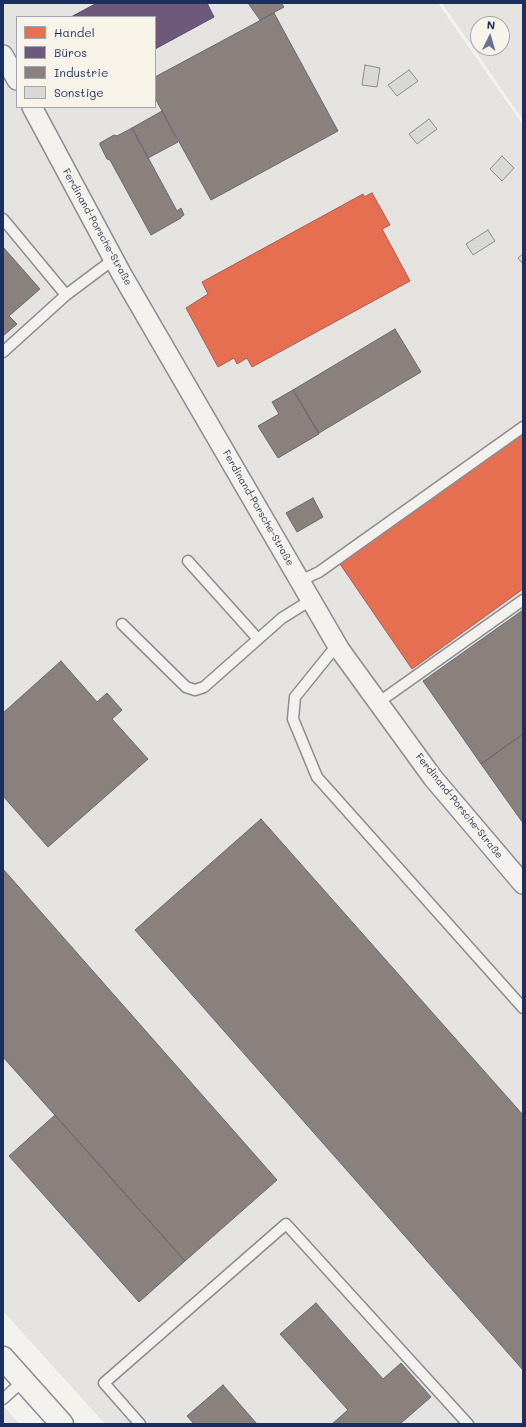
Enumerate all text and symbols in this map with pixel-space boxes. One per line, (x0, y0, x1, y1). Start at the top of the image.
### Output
legend (16, 16, 156, 108)
north arrow (470, 16, 510, 56)
text: N (486, 17, 496, 32)
text: Handel (54, 24, 95, 40)
text: Büros (54, 44, 87, 60)
text: Industrie (54, 64, 108, 80)
text: Sonstige (54, 84, 104, 100)
street label: Ferdinand-Porsche-Straße (60, 166, 134, 288)
street label: Ferdinand-Porsche-Straße (220, 448, 296, 568)
street label: Ferdinand-Porsche-Straße (413, 751, 505, 861)

